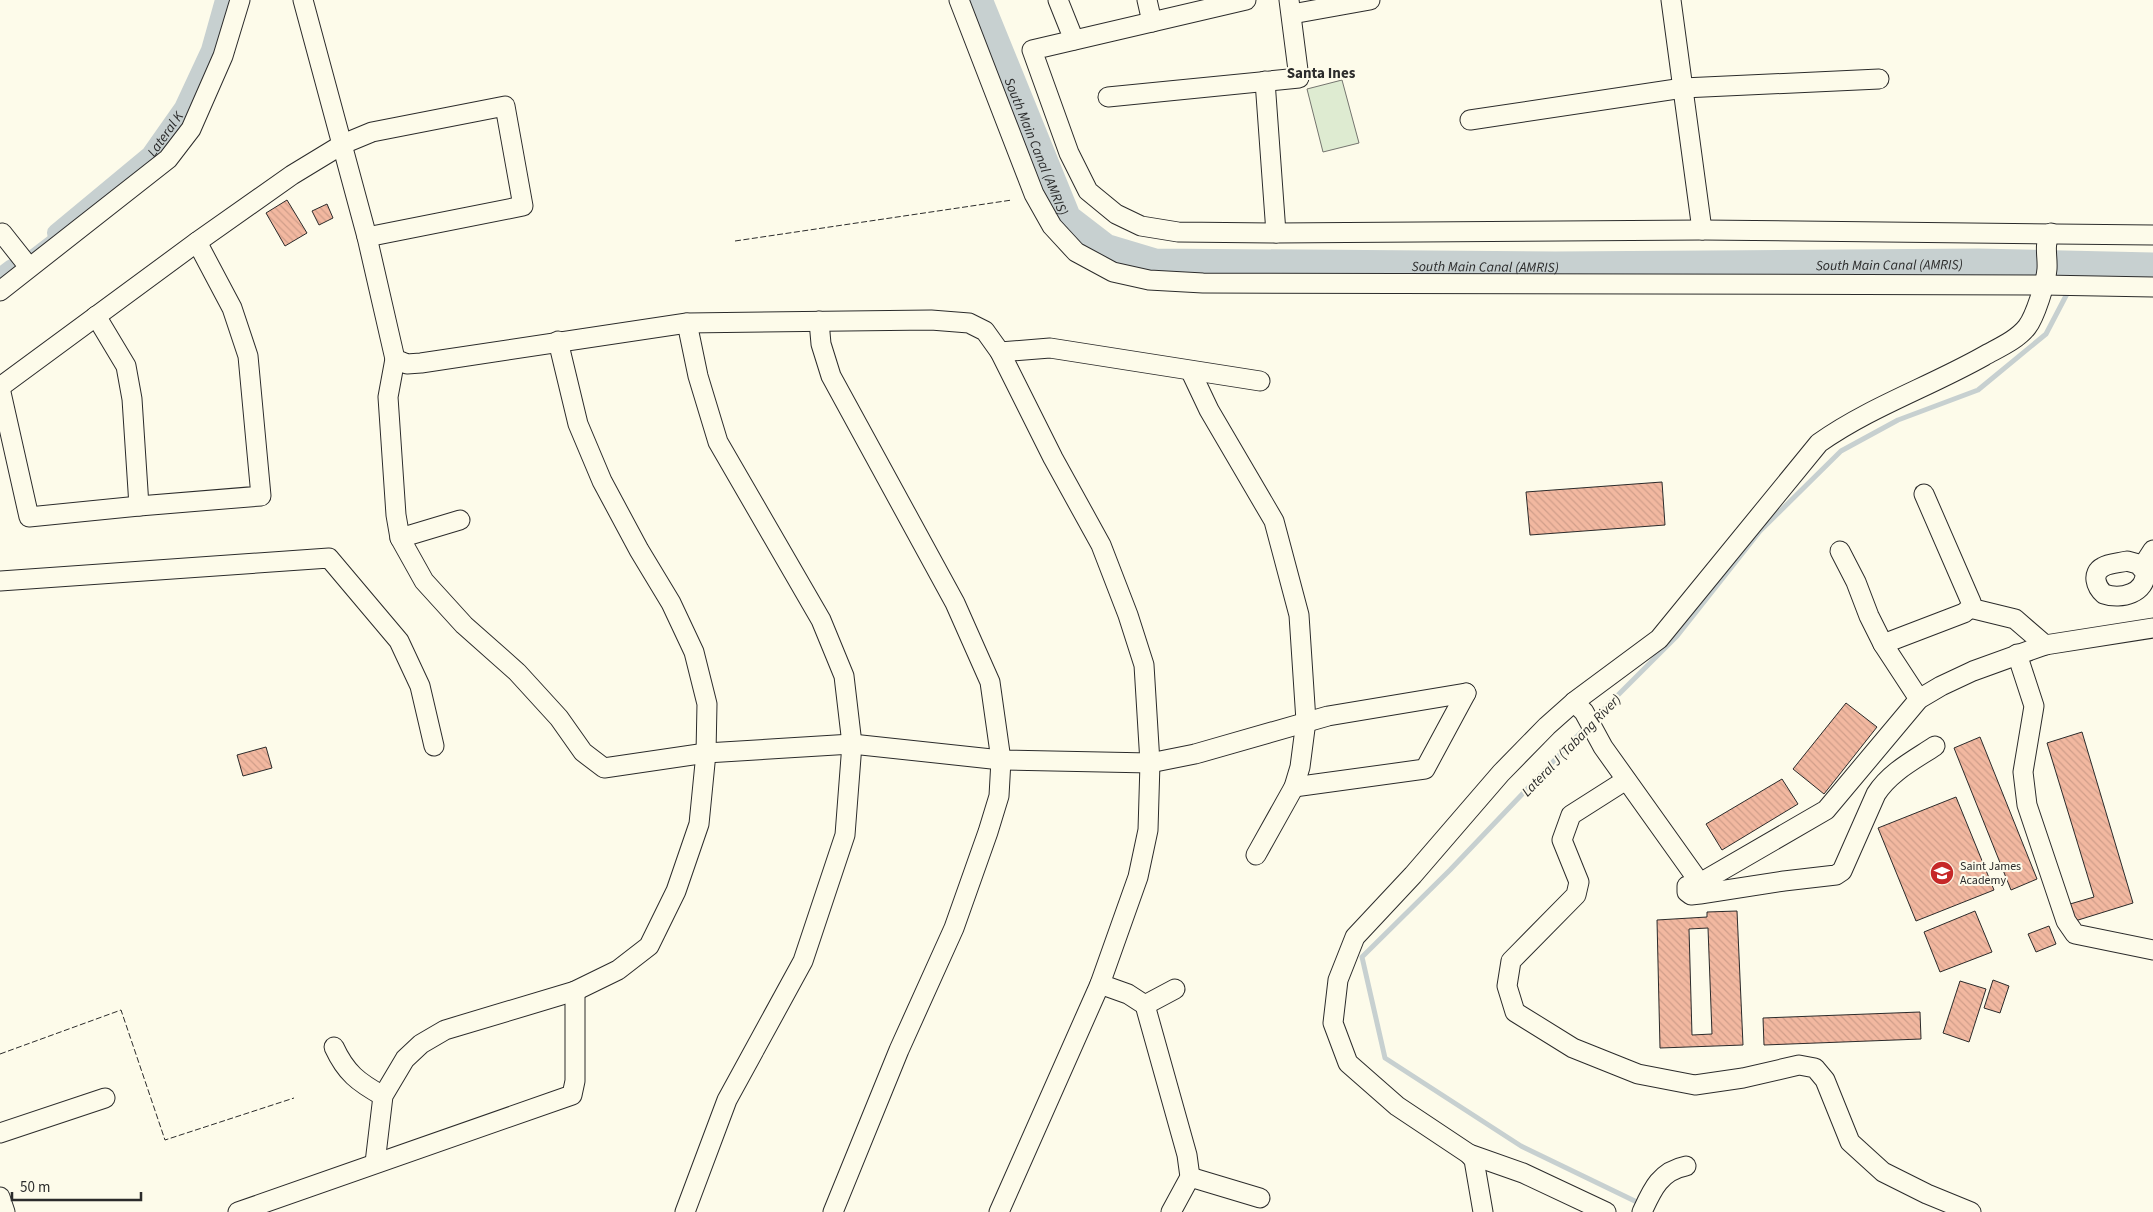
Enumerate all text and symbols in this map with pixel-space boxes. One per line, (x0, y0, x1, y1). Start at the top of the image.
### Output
district label: Santa Ines (1287, 63, 1356, 84)
water label: South Main Canal (AMRIS) (999, 75, 1073, 219)
water label: Lateral K (143, 107, 189, 161)
water label: South Main Canal (AMRIS) (1816, 255, 1963, 276)
water label: South Main Canal (AMRIS) (1412, 257, 1559, 278)
water label: Lateral J (Tabang River) (1517, 690, 1626, 801)
place label: Saint James Academy (1960, 858, 2021, 889)
school or university icon: Saint James Academy (1929, 860, 1955, 886)
scale bar (12, 1170, 141, 1202)
text: 50 m (20, 1177, 50, 1198)

